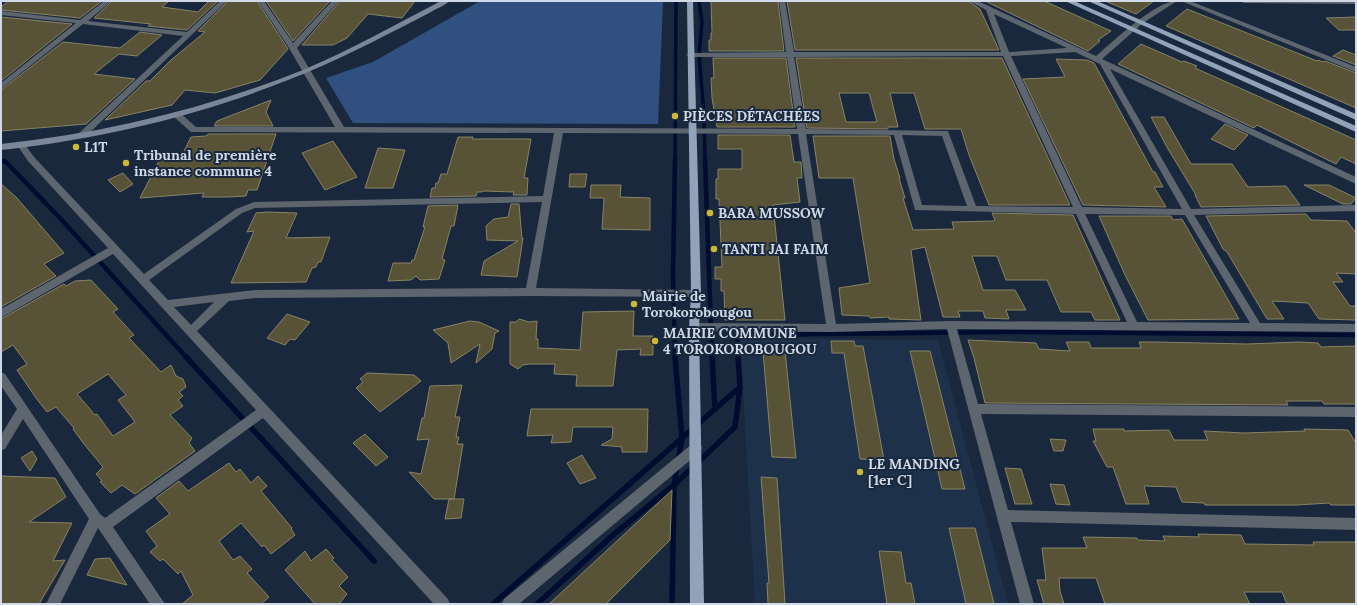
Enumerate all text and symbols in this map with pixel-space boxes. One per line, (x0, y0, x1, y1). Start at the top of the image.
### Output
place label: PIÈCES DÉTACHÉES (683, 107, 820, 125)
marker: PIÈCES DÉTACHÉES (670, 111, 680, 121)
place label: L1T (84, 138, 107, 156)
marker: L1T (71, 142, 81, 152)
place label: Tribunal de première instance commune 4 (134, 146, 277, 180)
marker: Tribunal de première instance commune 4 (121, 158, 131, 168)
place label: BARA MUSSOW (718, 204, 825, 222)
marker: BARA MUSSOW (705, 208, 715, 218)
place label: TANTI JAI FAIM (722, 240, 829, 258)
marker: TANTI JAI FAIM (709, 244, 719, 254)
place label: Mairie de Torokorobougou (642, 287, 752, 321)
marker: Mairie de Torokorobougou (629, 299, 639, 309)
place label: MAIRIE COMMUNE 4 TOROKOROBOUGOU (663, 324, 817, 358)
marker: MAIRIE COMMUNE 4 TOROKOROBOUGOU (650, 336, 660, 346)
place label: LE MANDING [1er C] (868, 455, 960, 489)
marker: LE MANDING [1er C] (855, 467, 865, 477)

